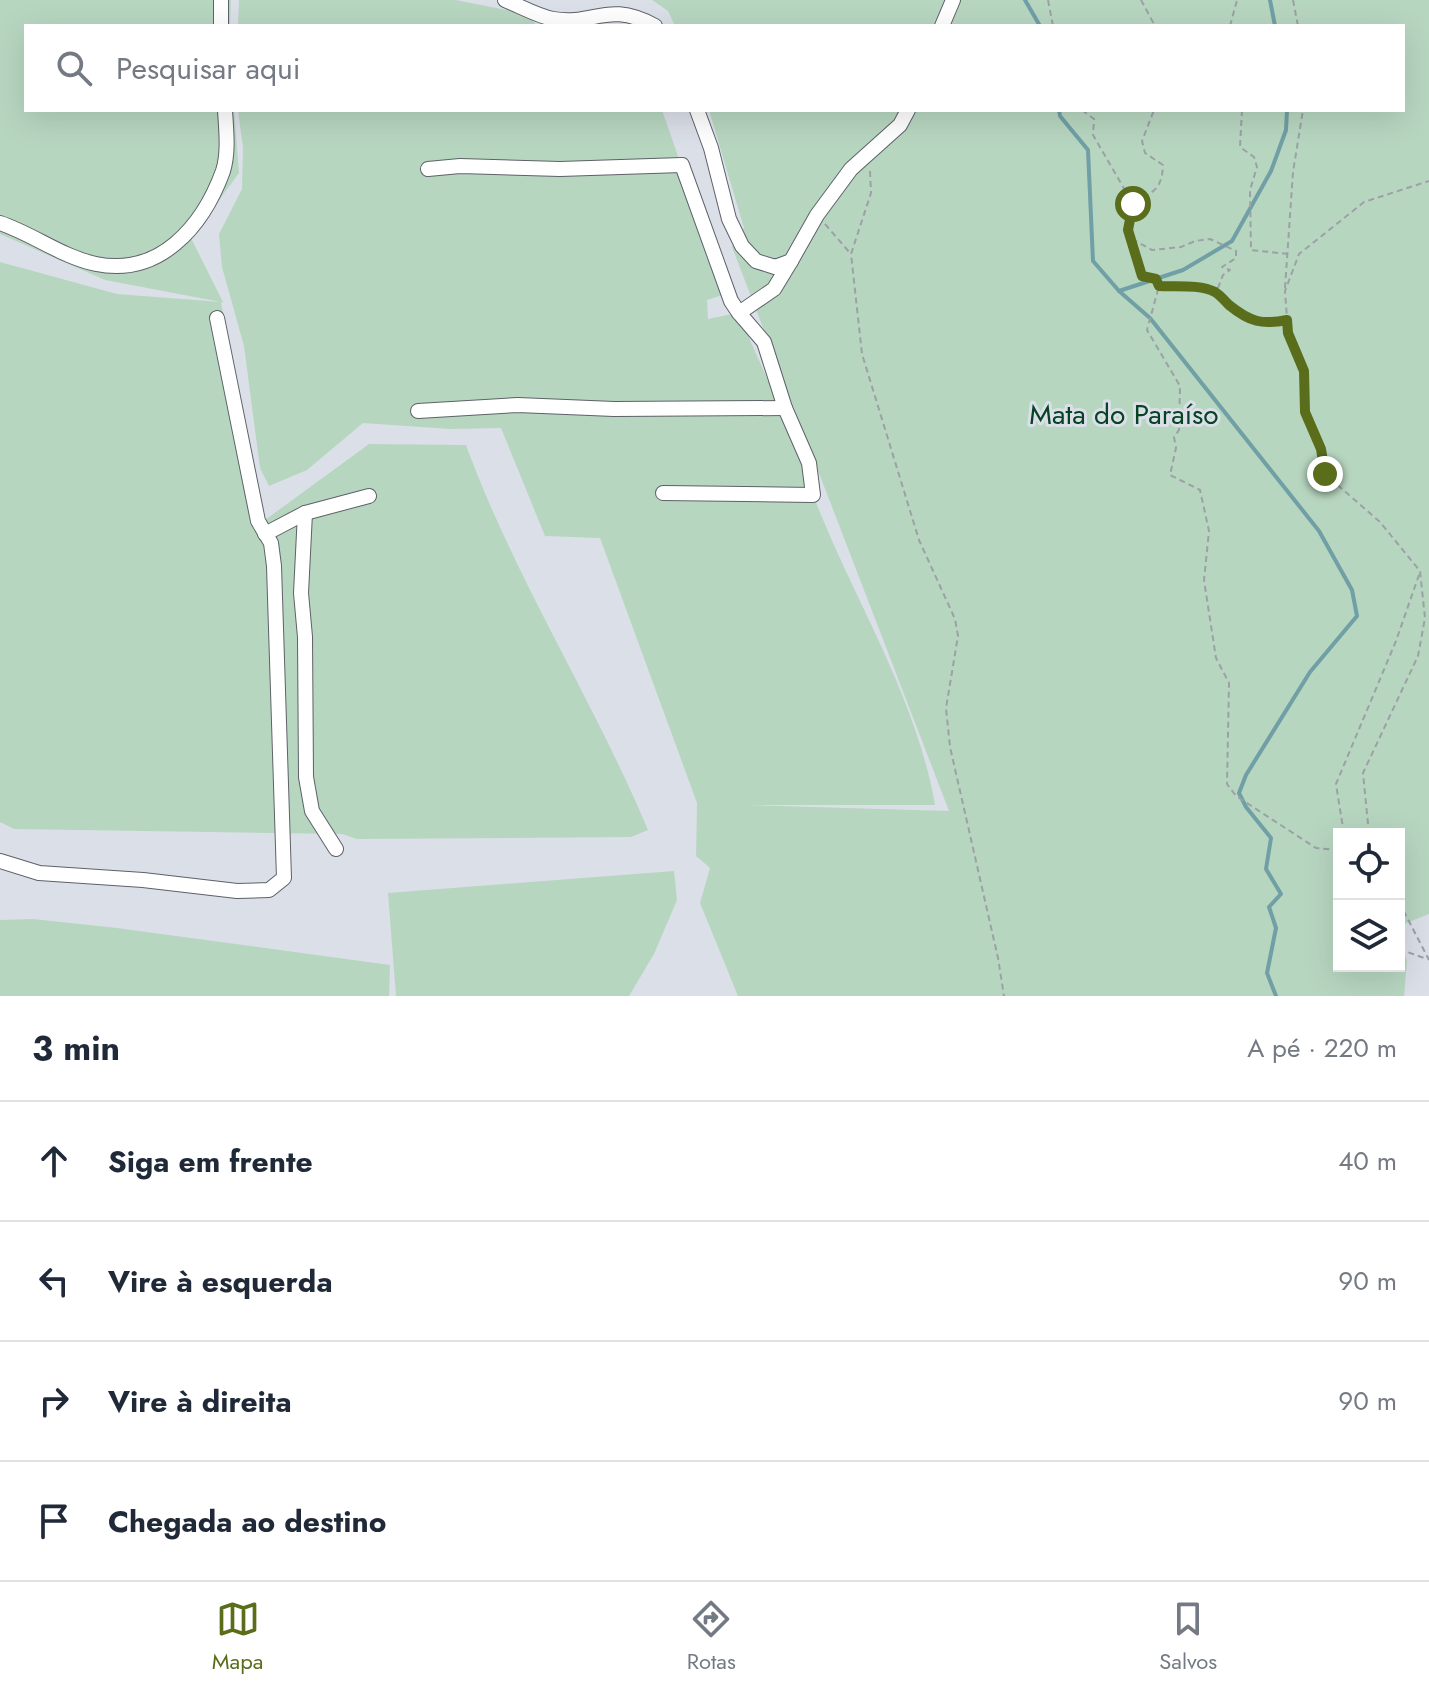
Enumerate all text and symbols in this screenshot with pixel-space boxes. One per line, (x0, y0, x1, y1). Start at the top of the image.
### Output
search box (24, 24, 1405, 112)
icon: search (52, 46, 96, 90)
text: Pesquisar aqui (116, 47, 301, 90)
route start (1115, 186, 1151, 222)
park label: Mata do Paraíso (1029, 394, 1219, 435)
route end (1307, 456, 1343, 492)
map controls (1333, 828, 1405, 972)
button: locate (1333, 828, 1405, 900)
button: layers (1333, 900, 1405, 972)
text: 3 min (32, 1024, 120, 1073)
text: A pé · 220 m (1247, 1029, 1397, 1067)
icon: ahead (32, 1139, 76, 1183)
text: Siga em frente (108, 1140, 313, 1183)
text: 40 m (1338, 1142, 1397, 1180)
icon: left (32, 1259, 76, 1303)
text: Vire à esquerda (108, 1260, 333, 1303)
text: 90 m (1338, 1262, 1397, 1300)
icon: right (32, 1379, 76, 1423)
text: Vire à direita (108, 1380, 292, 1423)
text: 90 m (1338, 1382, 1397, 1420)
icon: arrive (32, 1499, 76, 1543)
text: Chegada ao destino (108, 1500, 386, 1543)
tab: Mapa (212, 1597, 263, 1677)
tab: Rotas (687, 1597, 736, 1677)
tab: Salvos (1159, 1597, 1217, 1677)

